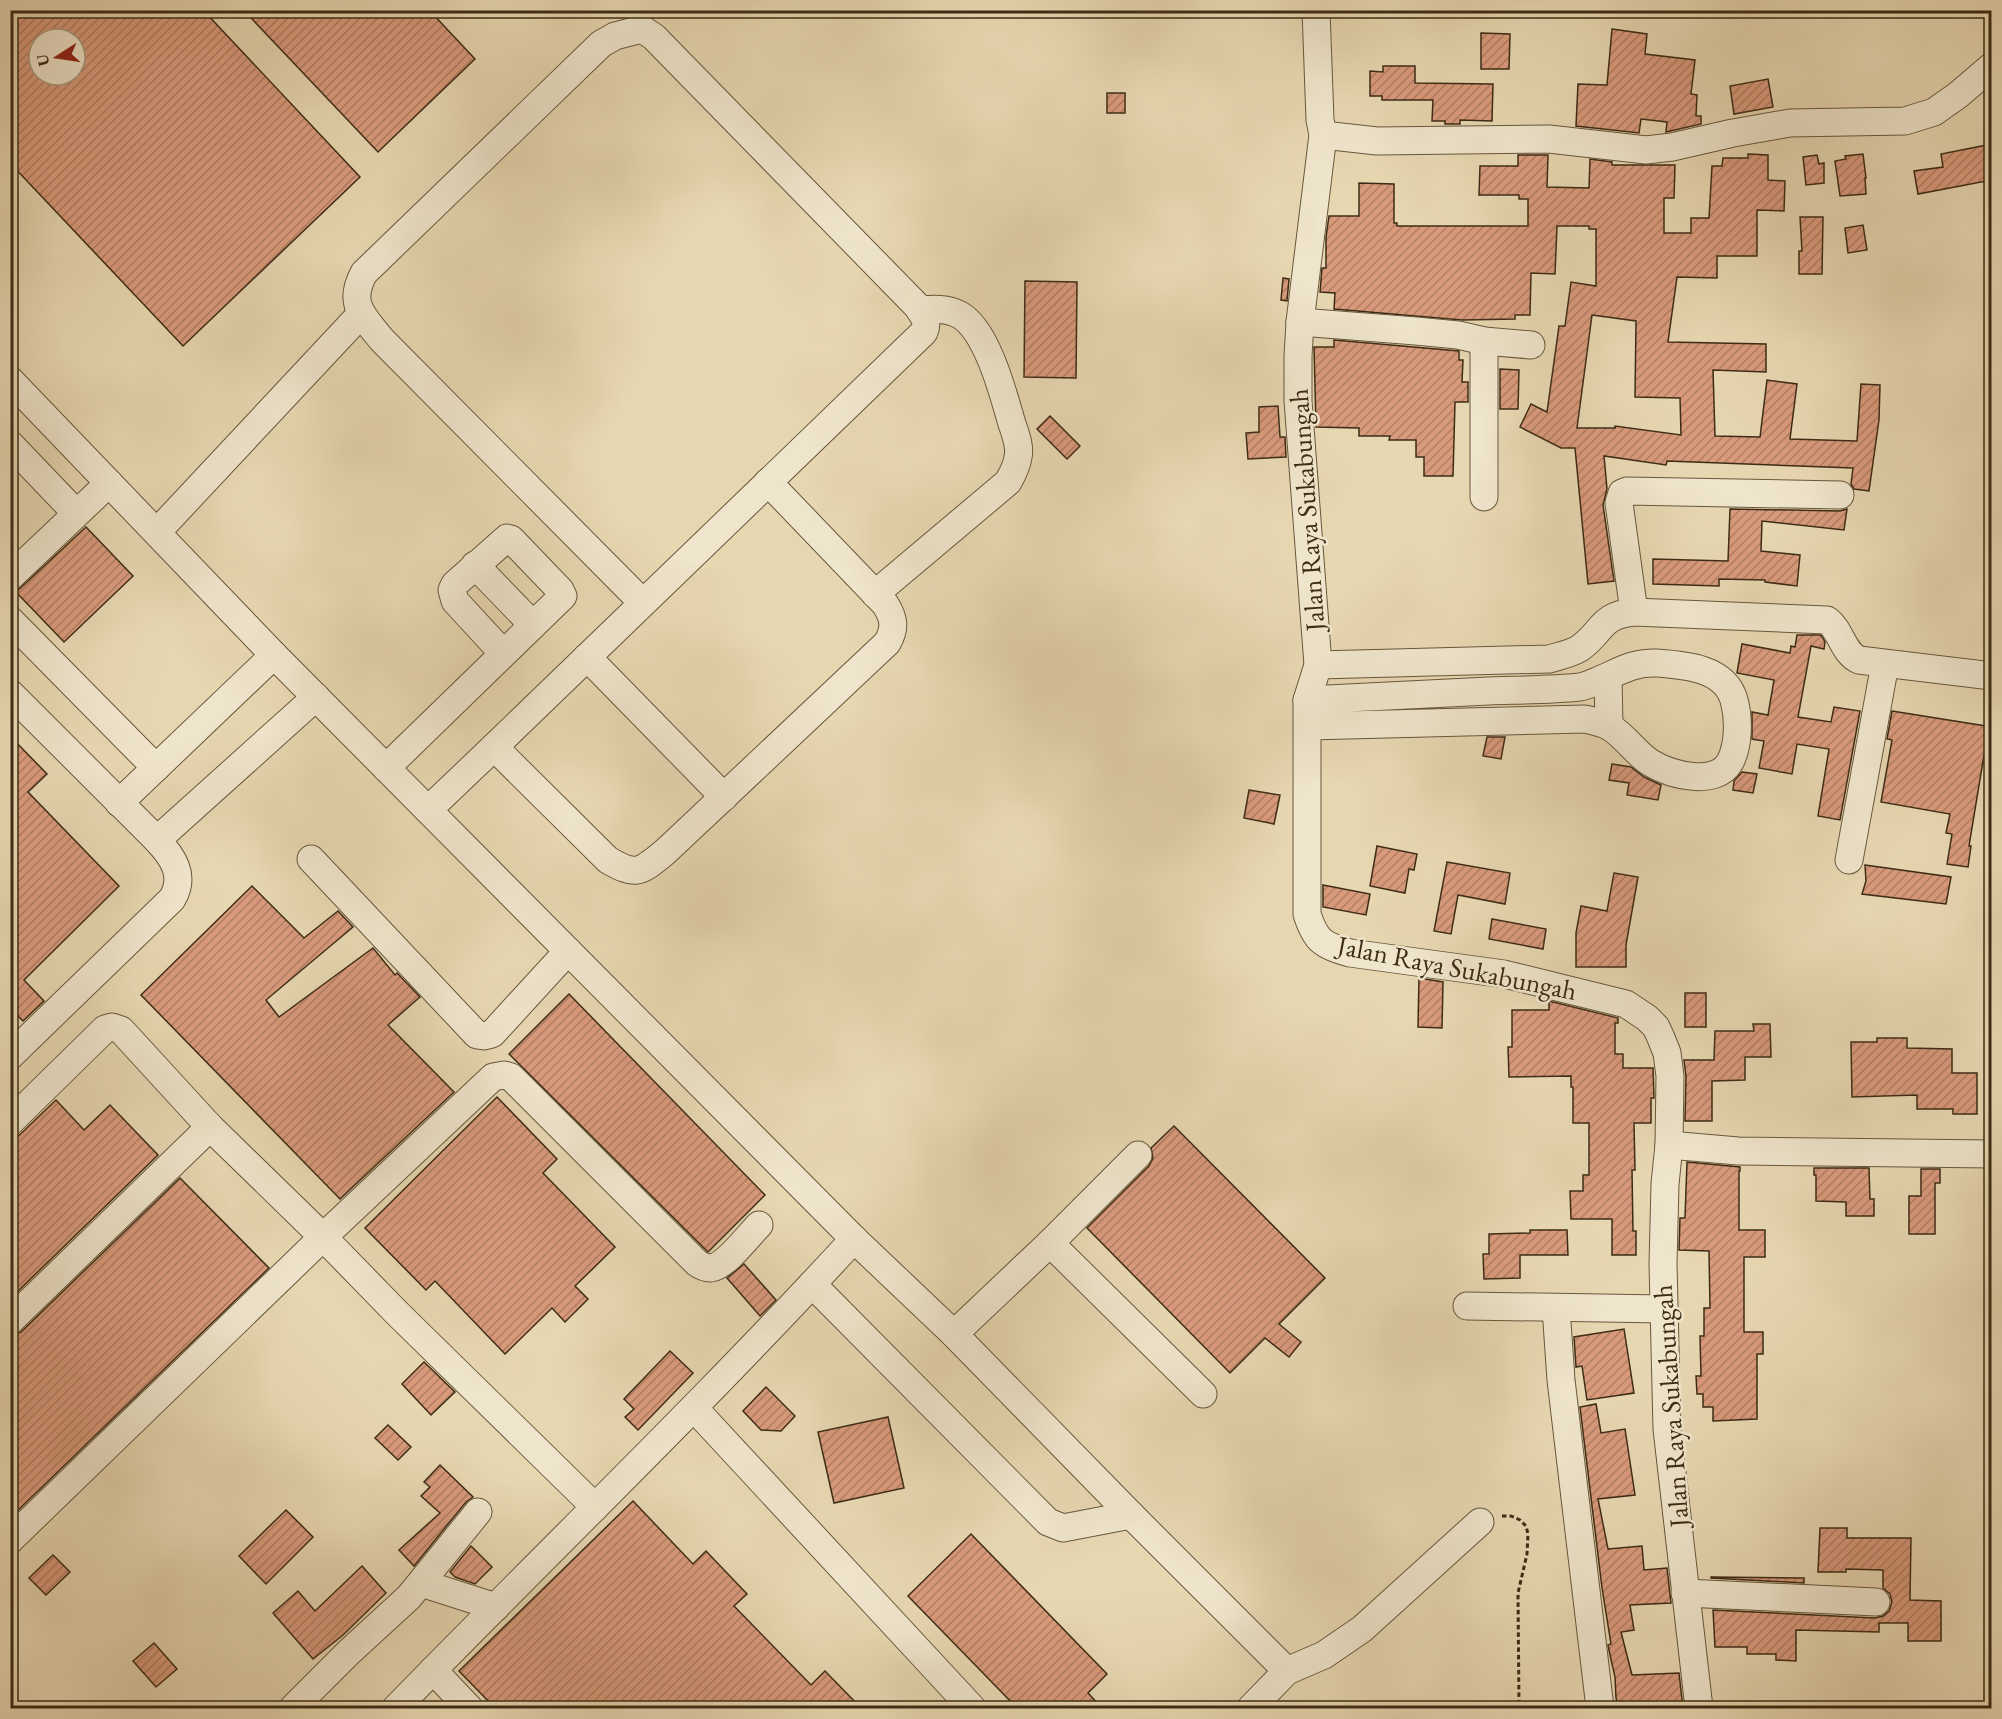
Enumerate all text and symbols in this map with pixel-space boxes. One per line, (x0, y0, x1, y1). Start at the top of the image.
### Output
north arrow (27, 27, 87, 87)
text: U (31, 52, 54, 68)
street label: Jalan Raya Sukabungah (1281, 387, 1333, 635)
street label: Jalan Raya Sukabungah (1332, 927, 1580, 1008)
street label: Jalan Raya Sukabungah (1645, 1283, 1697, 1531)

